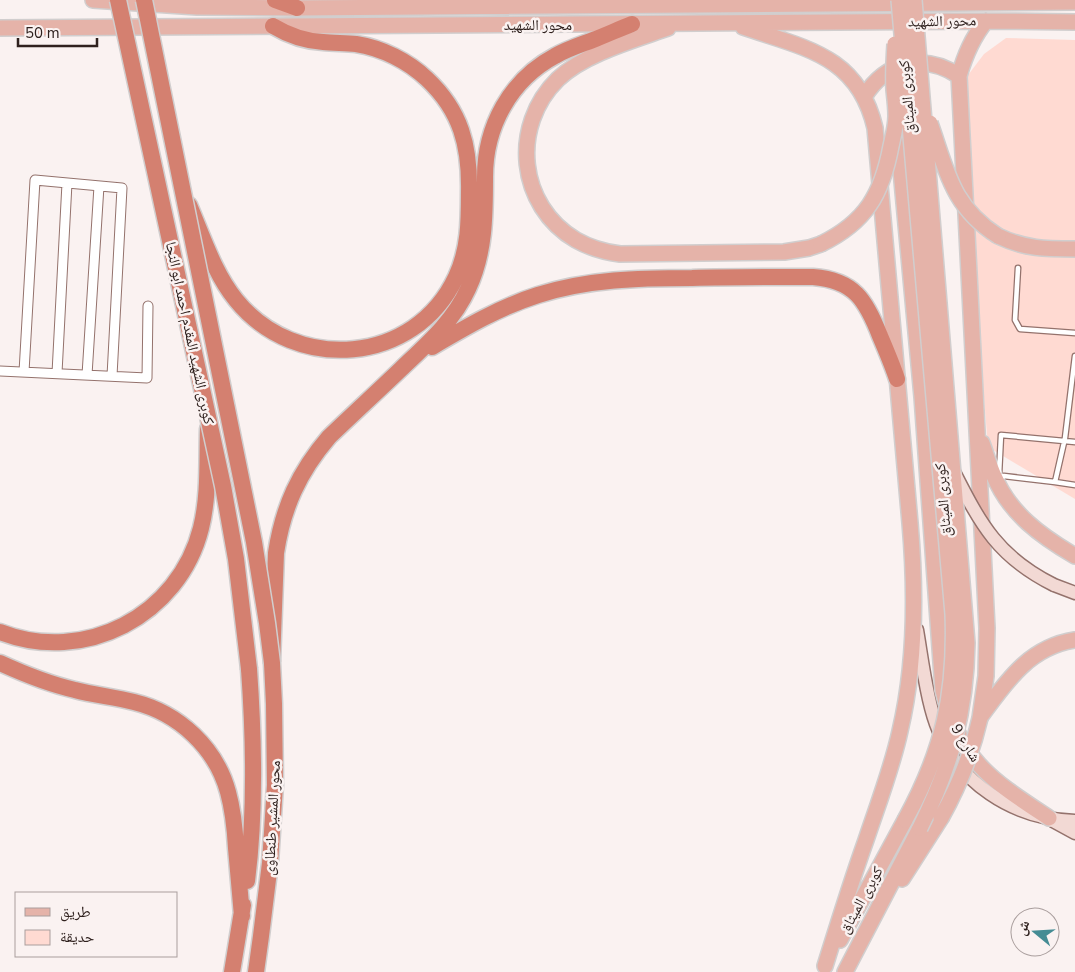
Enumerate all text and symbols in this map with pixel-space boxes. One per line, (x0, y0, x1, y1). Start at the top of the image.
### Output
street label: محور الشهيد (908, 10, 977, 32)
scale bar (18, 15, 96, 47)
street label: محور الشهيد (504, 15, 572, 35)
text: 50 m (25, 23, 60, 43)
street label: كوبرى الميثاق (894, 59, 920, 135)
street label: كوبرى الشهيد المقدم احمد ابو النجا (161, 240, 219, 426)
street label: كوبرى الميثاق (930, 462, 956, 538)
street label: شارع 9 (947, 720, 986, 766)
street label: محور المشير طنطاوى (259, 760, 285, 876)
street label: كوبرى الميثاق (834, 863, 888, 937)
legend (15, 892, 178, 957)
text: طريق (60, 902, 91, 922)
north arrow (1010, 907, 1060, 957)
text: ش (1012, 918, 1034, 938)
text: حديقة (60, 927, 95, 947)

